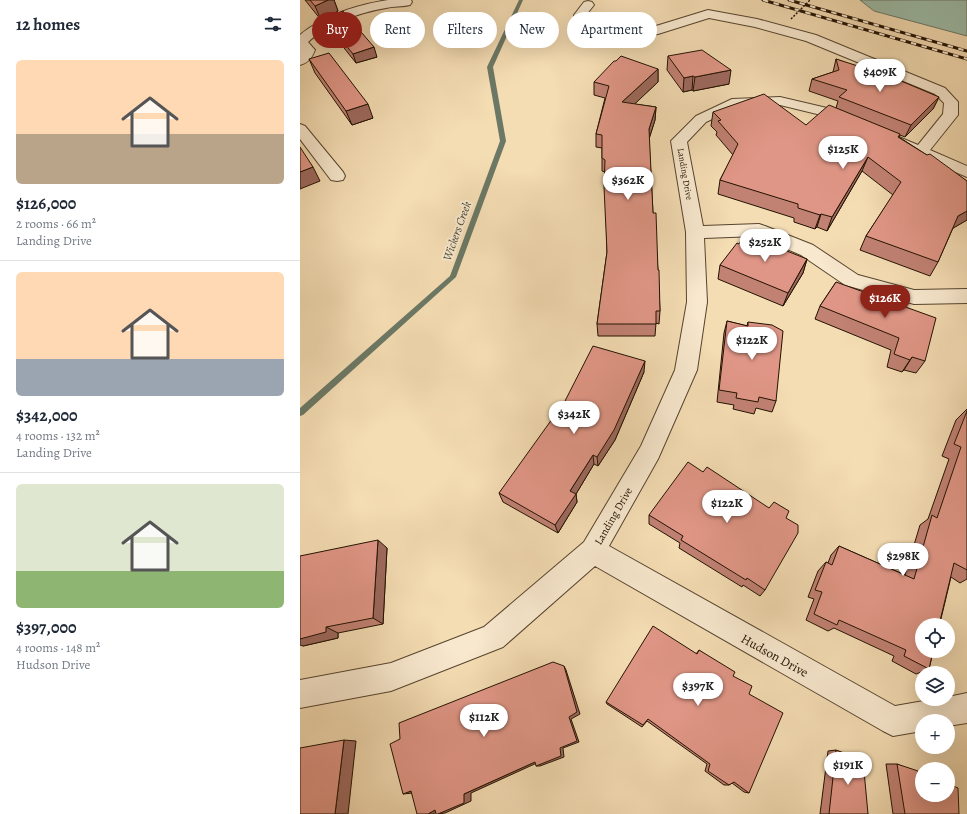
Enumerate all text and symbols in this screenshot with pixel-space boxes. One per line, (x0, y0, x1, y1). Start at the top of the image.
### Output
chip: Buy (312, 12, 362, 48)
chip: Rent (370, 12, 425, 48)
chip: Filters (433, 12, 497, 48)
chip: New (505, 12, 559, 48)
chip: Apartment (567, 12, 657, 48)
text: 12 homes (16, 13, 80, 36)
icon: filters (262, 13, 284, 35)
pin: $409K (852, 59, 908, 93)
text: $409K (863, 63, 897, 80)
icon: home (114, 86, 186, 158)
pin: $125K (815, 136, 871, 170)
text: $125K (827, 140, 859, 157)
street label: Landing Drive (675, 147, 695, 201)
pin: $362K (600, 167, 656, 201)
text: $362K (612, 171, 644, 188)
text: $126,000 (16, 192, 76, 215)
water label: Wickers Creek (439, 198, 475, 263)
text: 2 rooms · 66 m² (16, 215, 96, 232)
pin: $252K (737, 229, 793, 263)
text: Landing Drive (16, 232, 92, 249)
text: $252K (749, 233, 781, 250)
pin: $126K (857, 285, 913, 319)
text: $126K (869, 289, 901, 306)
icon: home (114, 298, 186, 370)
pin: $122K (724, 327, 780, 361)
text: $122K (736, 331, 768, 348)
pin: $342K (546, 401, 602, 435)
text: $342,000 (16, 404, 78, 427)
text: $342K (558, 405, 590, 422)
text: 4 rooms · 132 m² (16, 427, 100, 444)
text: Landing Drive (16, 444, 92, 461)
street label: Landing Drive (591, 485, 636, 548)
pin: $122K (699, 490, 755, 524)
text: $122K (711, 494, 743, 511)
icon: home (114, 510, 186, 582)
pin: $298K (875, 543, 931, 577)
text: $298K (886, 547, 920, 564)
text: $397,000 (16, 616, 77, 639)
map controls (915, 618, 955, 802)
button: locate (915, 618, 955, 658)
street label: Hudson Drive (738, 630, 812, 681)
text: 4 rooms · 148 m² (16, 639, 100, 656)
text: Hudson Drive (16, 656, 90, 673)
button: layers (915, 666, 955, 706)
pin: $397K (670, 673, 726, 707)
text: $397K (682, 677, 714, 694)
pin: $112K (456, 704, 512, 738)
text: $112K (469, 708, 499, 725)
button: + (915, 714, 955, 754)
pin: $191K (820, 752, 876, 786)
text: $191K (833, 756, 863, 773)
button: − (915, 762, 955, 802)

